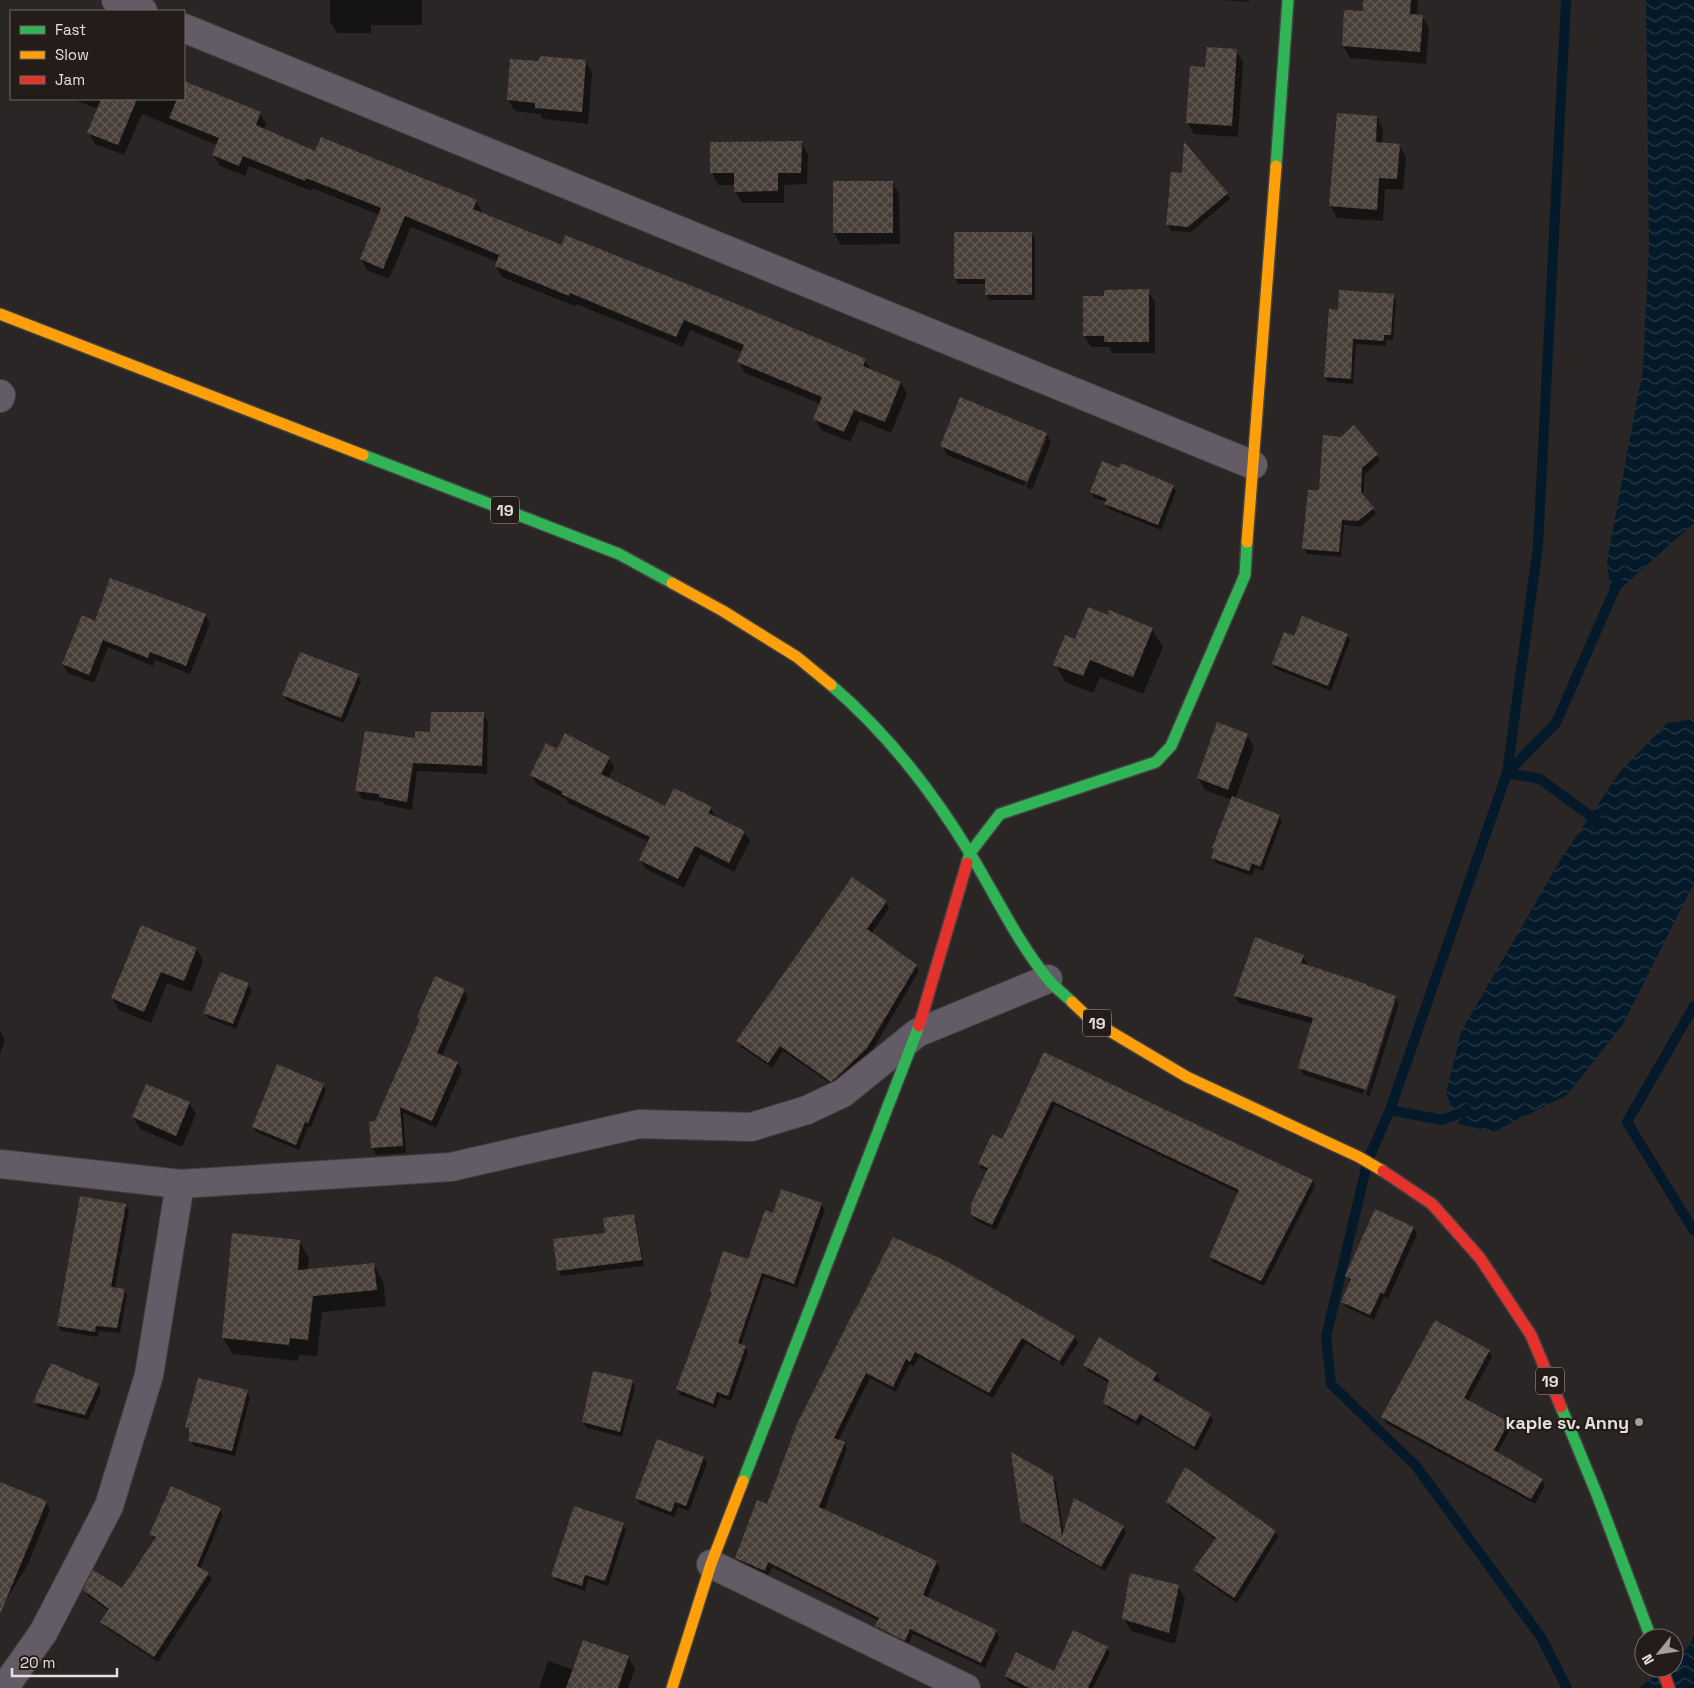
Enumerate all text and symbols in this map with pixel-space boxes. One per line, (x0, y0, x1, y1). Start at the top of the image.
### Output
legend (10, 10, 185, 100)
text: Fast (55, 20, 86, 39)
text: Slow (55, 45, 89, 64)
text: Jam (55, 70, 85, 89)
road number: 19 (491, 496, 519, 524)
road number: 19 (1083, 1010, 1111, 1036)
road number: 19 (1536, 1368, 1564, 1394)
place label: kaple sv. Anny (1505, 1411, 1629, 1434)
marker: kaple sv. Anny (1633, 1416, 1645, 1428)
north arrow (1634, 1628, 1684, 1678)
scale bar (12, 1646, 118, 1678)
text: N (1638, 1651, 1658, 1668)
text: 20 m (20, 1653, 55, 1672)

